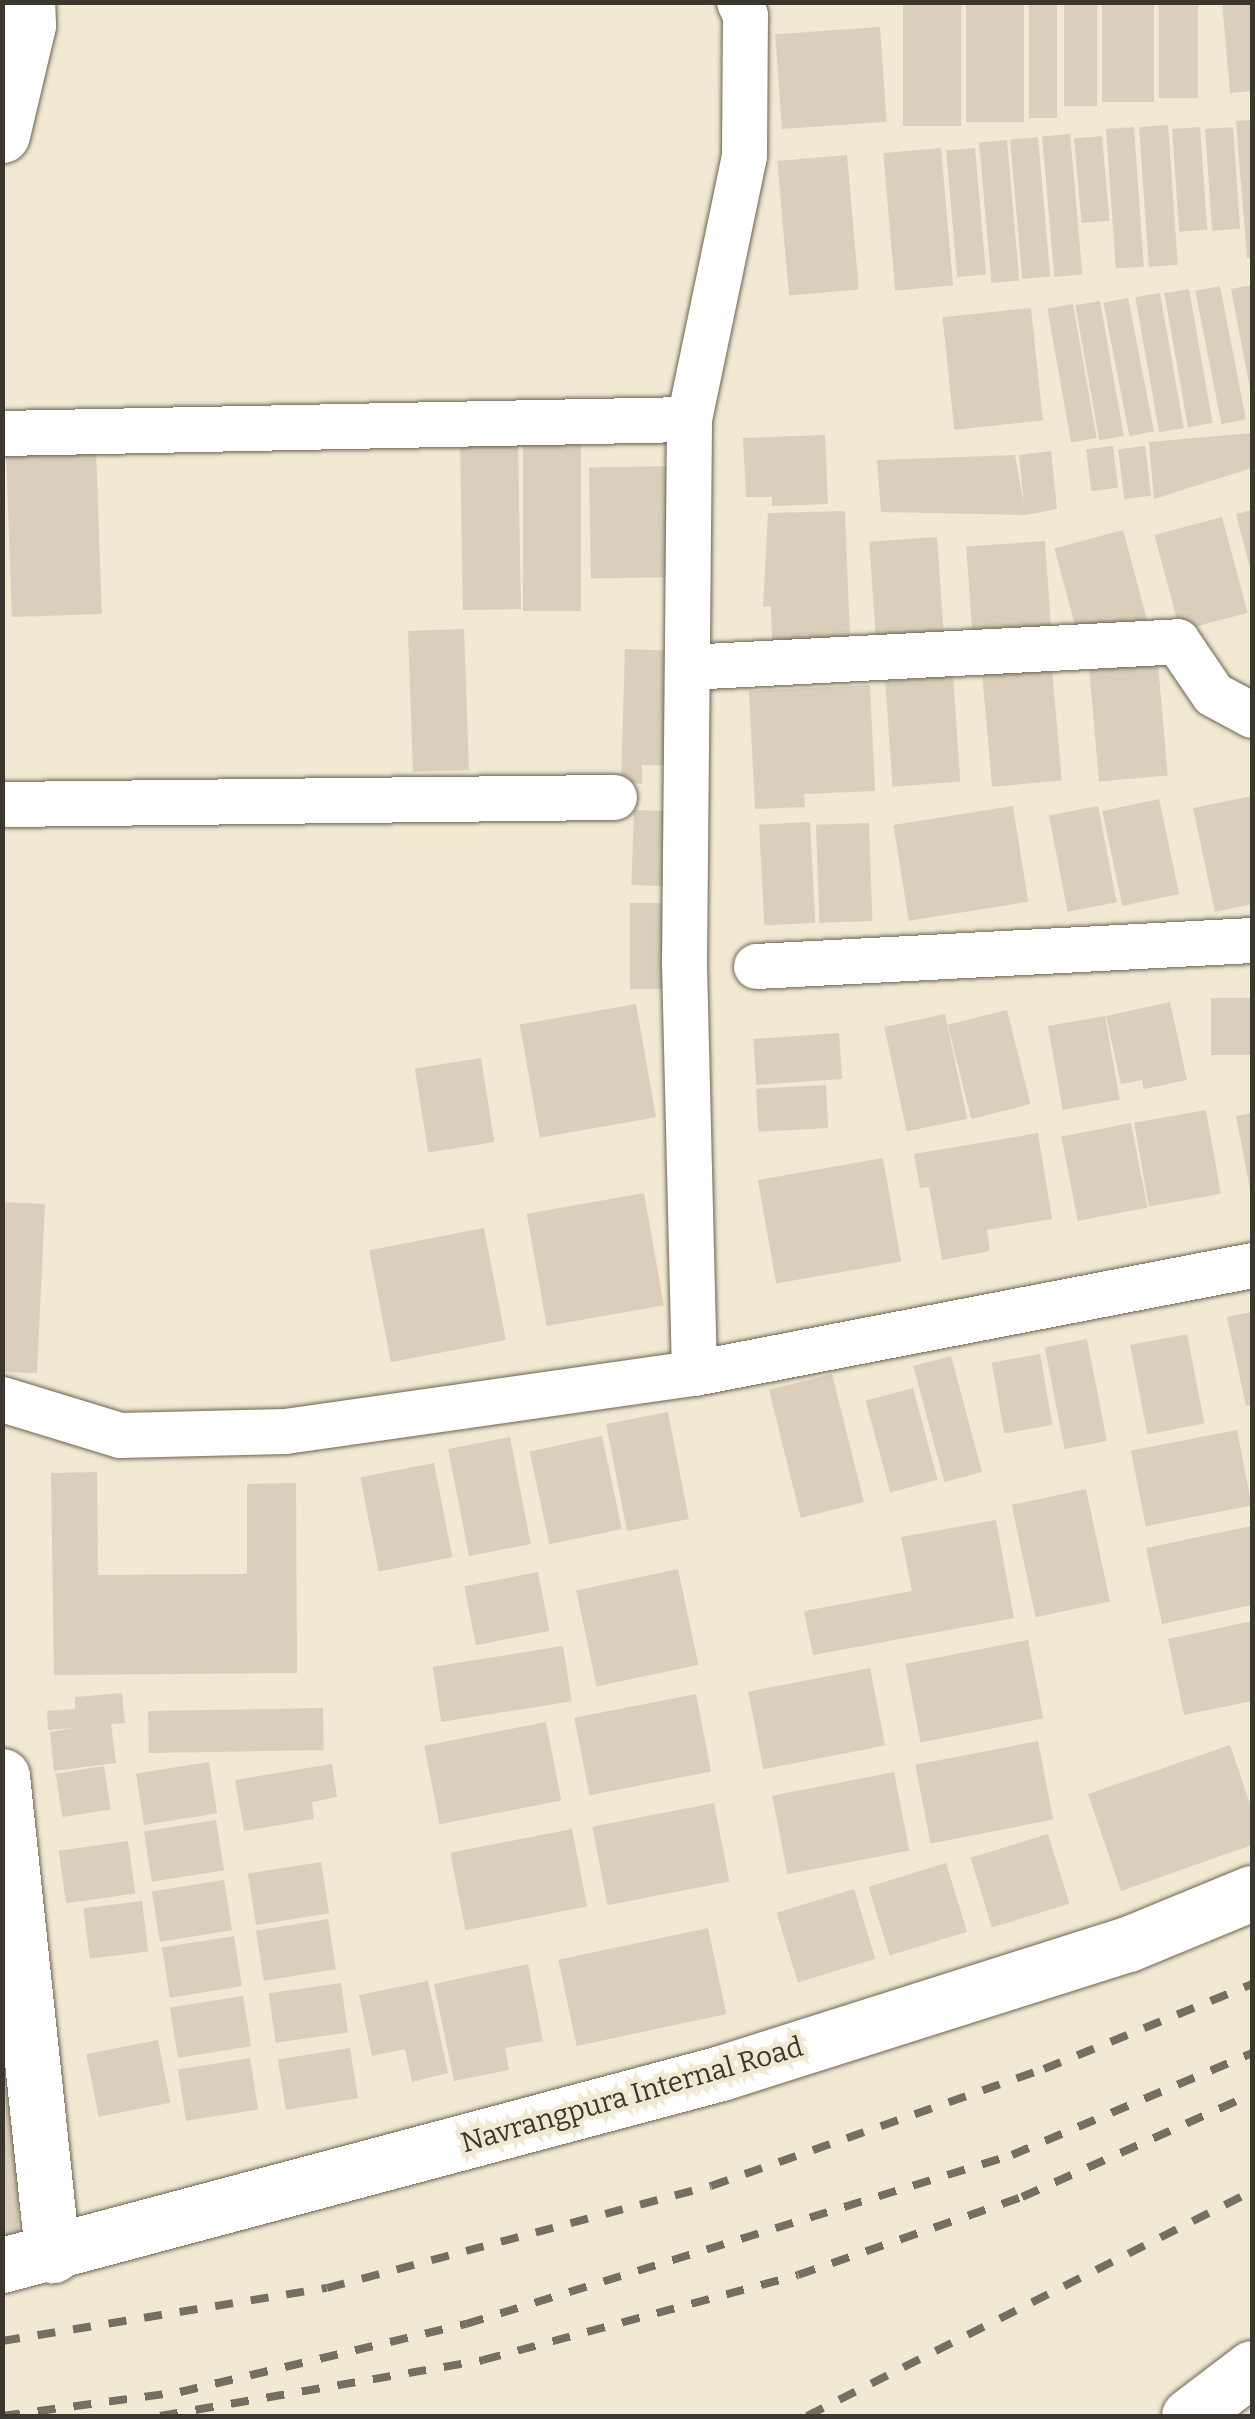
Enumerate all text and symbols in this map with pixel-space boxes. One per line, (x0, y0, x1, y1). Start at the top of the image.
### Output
street label: Navrangpura Internal Road (457, 2030, 807, 2160)

